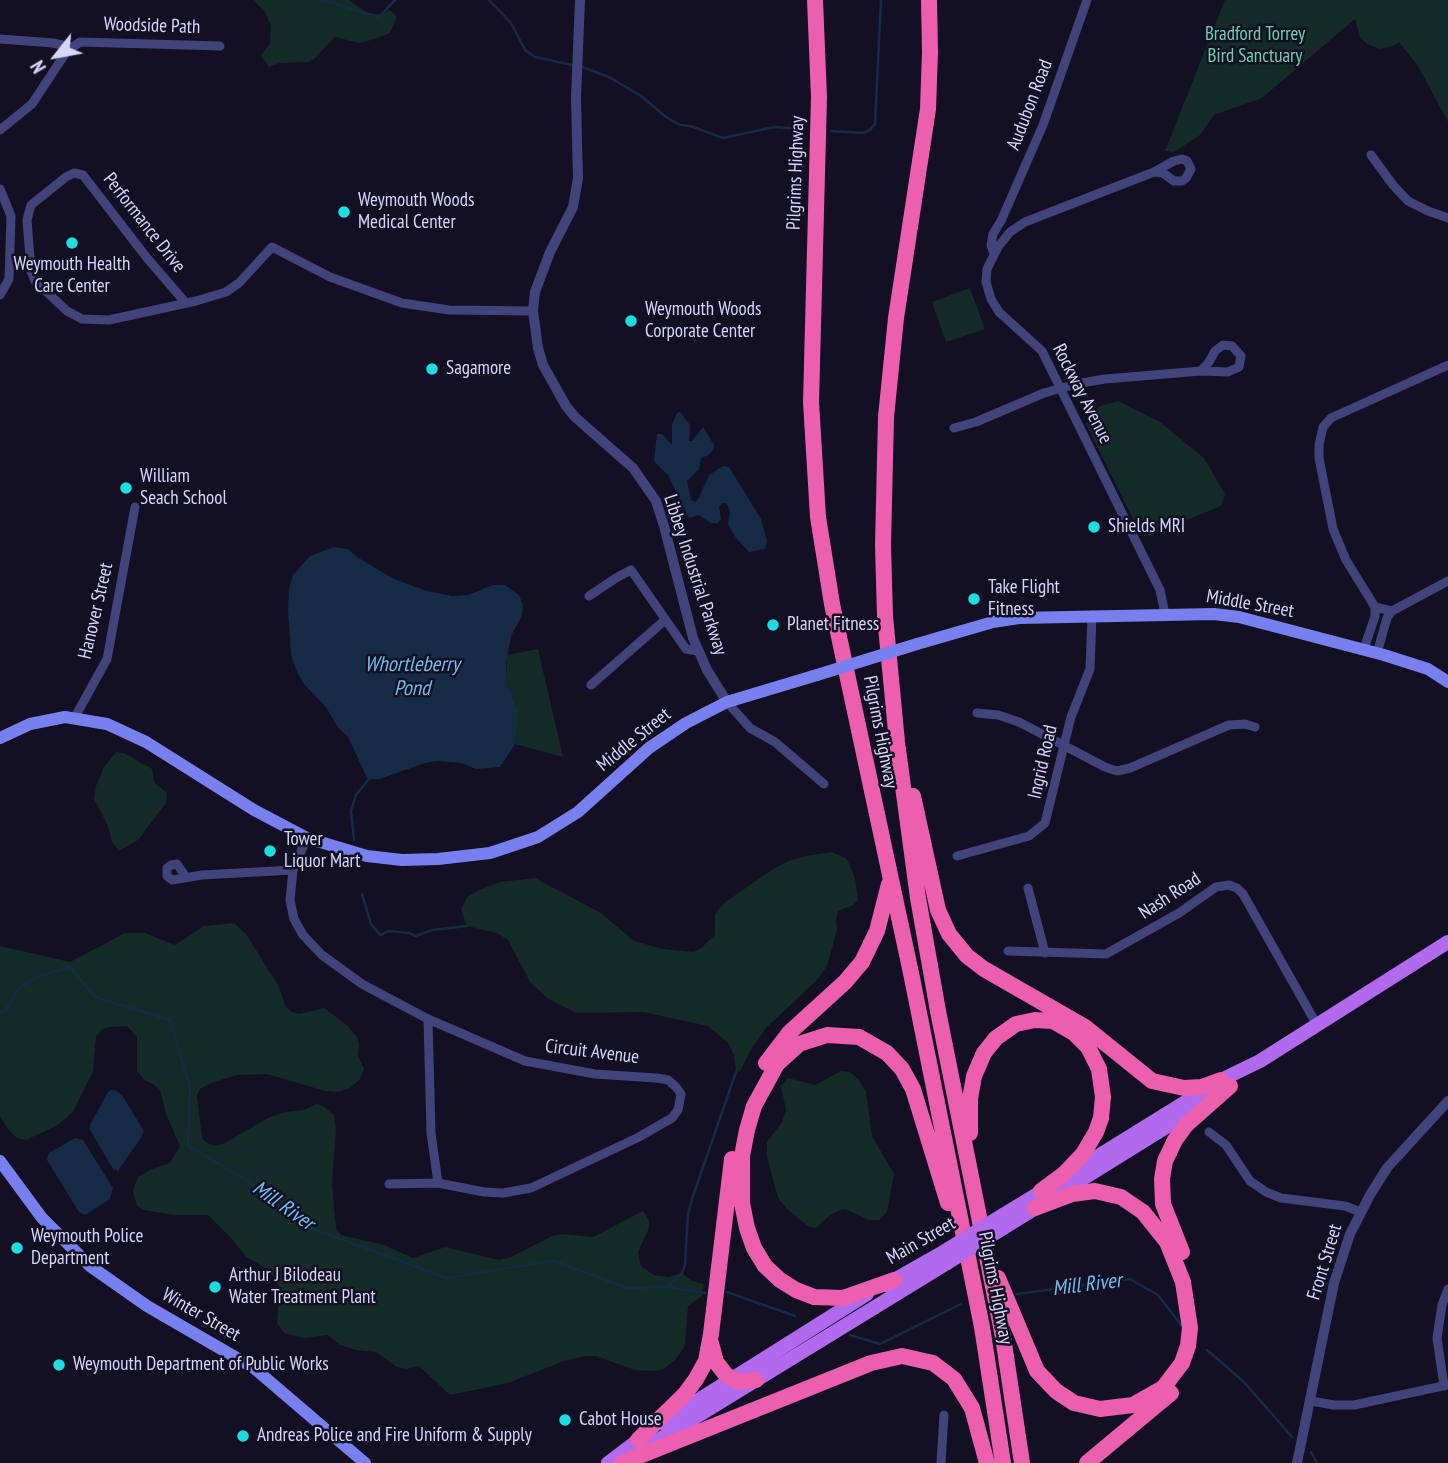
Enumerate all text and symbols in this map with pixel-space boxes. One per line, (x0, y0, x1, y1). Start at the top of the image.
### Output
street label: Woodside Path (103, 13, 201, 39)
north arrow (21, 21, 91, 91)
park label: Bradford Torrey Bird Sanctuary (1205, 24, 1305, 68)
text: N (25, 56, 51, 77)
street label: Audubon Road (1002, 57, 1058, 153)
street label: Pilgrims Highway (783, 115, 809, 231)
street label: Performance Drive (98, 169, 190, 277)
place label: Weymouth Woods Medical Center (358, 190, 474, 234)
marker: Weymouth Woods Medical Center (336, 204, 352, 220)
marker: Weymouth Health Care Center (64, 235, 80, 251)
place label: Weymouth Health Care Center (14, 254, 130, 298)
place label: Weymouth Woods Corporate Center (645, 299, 761, 343)
marker: Weymouth Woods Corporate Center (623, 313, 639, 329)
street label: Rockway Avenue (1047, 340, 1117, 448)
place label: Sagamore (446, 358, 511, 380)
marker: Sagamore (424, 361, 440, 377)
place label: William Seach School (140, 466, 227, 510)
marker: William Seach School (118, 480, 134, 496)
street label: Libbey Industrial Parkway (658, 492, 732, 658)
place label: Shields MRI (1108, 516, 1185, 538)
marker: Shields MRI (1086, 519, 1102, 535)
street label: Hanover Street (74, 561, 118, 661)
place label: Take Flight Fitness (988, 577, 1060, 621)
street label: Middle Street (1205, 585, 1295, 623)
marker: Take Flight Fitness (966, 591, 982, 607)
place label: Planet Fitness (787, 614, 879, 636)
marker: Planet Fitness (765, 617, 781, 633)
water label: Whortleberry Pond (364, 652, 460, 702)
street label: Pilgrims Highway (858, 674, 902, 790)
street label: Middle Street (593, 703, 675, 777)
street label: Ingrid Road (1023, 723, 1063, 801)
place label: Tower Liquor Mart (284, 829, 360, 873)
marker: Tower Liquor Mart (262, 843, 278, 859)
street label: Nash Road (1135, 868, 1205, 924)
street label: Circuit Avenue (544, 1035, 640, 1069)
water label: Mill River (247, 1176, 319, 1236)
street label: Main Street (883, 1212, 959, 1270)
street label: Front Street (1303, 1221, 1347, 1303)
place label: Weymouth Police Department (31, 1226, 143, 1270)
street label: Pilgrims Highway (973, 1230, 1017, 1346)
marker: Weymouth Police Department (9, 1240, 25, 1256)
place label: Arthur J Bilodeau Water Treatment Plant (229, 1265, 376, 1309)
water label: Mill River (1051, 1268, 1123, 1302)
marker: Arthur J Bilodeau Water Treatment Plant (207, 1279, 223, 1295)
street label: Winter Street (158, 1283, 244, 1347)
place label: Weymouth Department of Public Works (73, 1354, 329, 1376)
marker: Weymouth Department of Public Works (51, 1357, 67, 1373)
place label: Cabot House (579, 1409, 662, 1431)
marker: Cabot House (557, 1412, 573, 1428)
place label: Andreas Police and Fire Uniform & Supply (257, 1425, 532, 1447)
marker: Andreas Police and Fire Uniform & Supply (235, 1428, 251, 1444)

